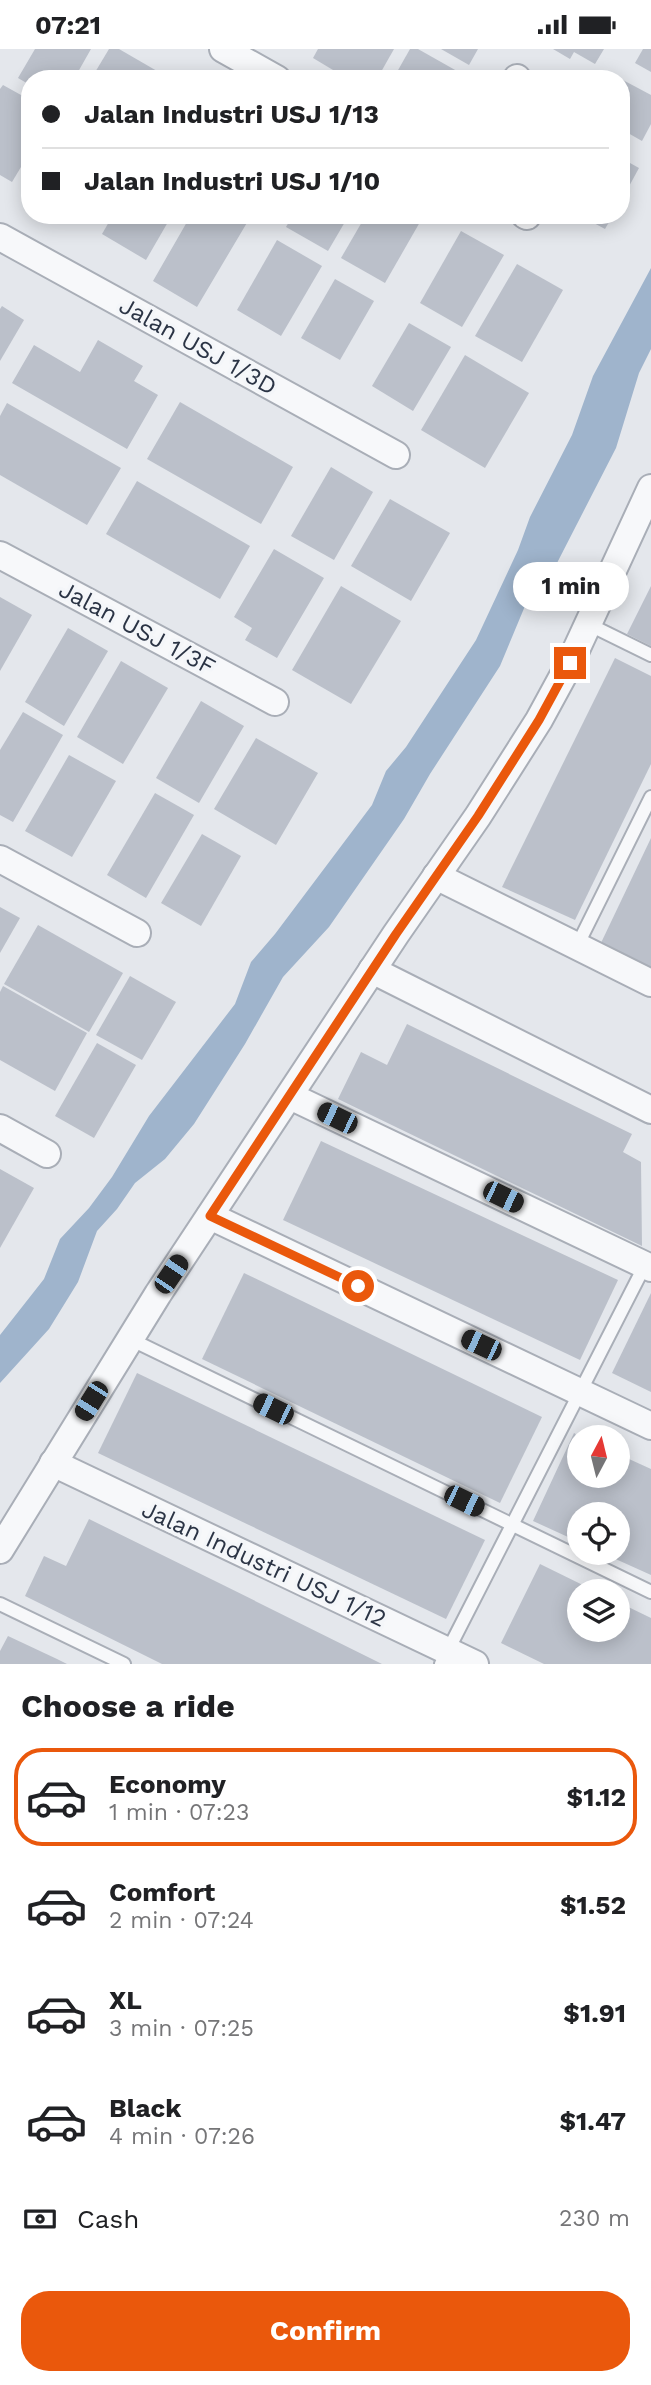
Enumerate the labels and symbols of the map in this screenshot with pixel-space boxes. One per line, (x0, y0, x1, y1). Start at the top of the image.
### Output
street label: Jalan USJ 1/3D (114, 291, 282, 401)
callout: 1 min (512, 561, 628, 611)
street label: Jalan USJ 1/3F (54, 575, 220, 681)
route end (554, 647, 586, 679)
car (314, 1099, 361, 1137)
car (480, 1178, 527, 1216)
car (151, 1251, 192, 1297)
route start (342, 1270, 374, 1302)
car (458, 1327, 505, 1363)
car (71, 1378, 112, 1424)
car (250, 1390, 297, 1428)
north arrow (567, 1425, 630, 1487)
car (441, 1482, 488, 1520)
street label: Jalan Industri USJ 1/12 (137, 1495, 391, 1633)

